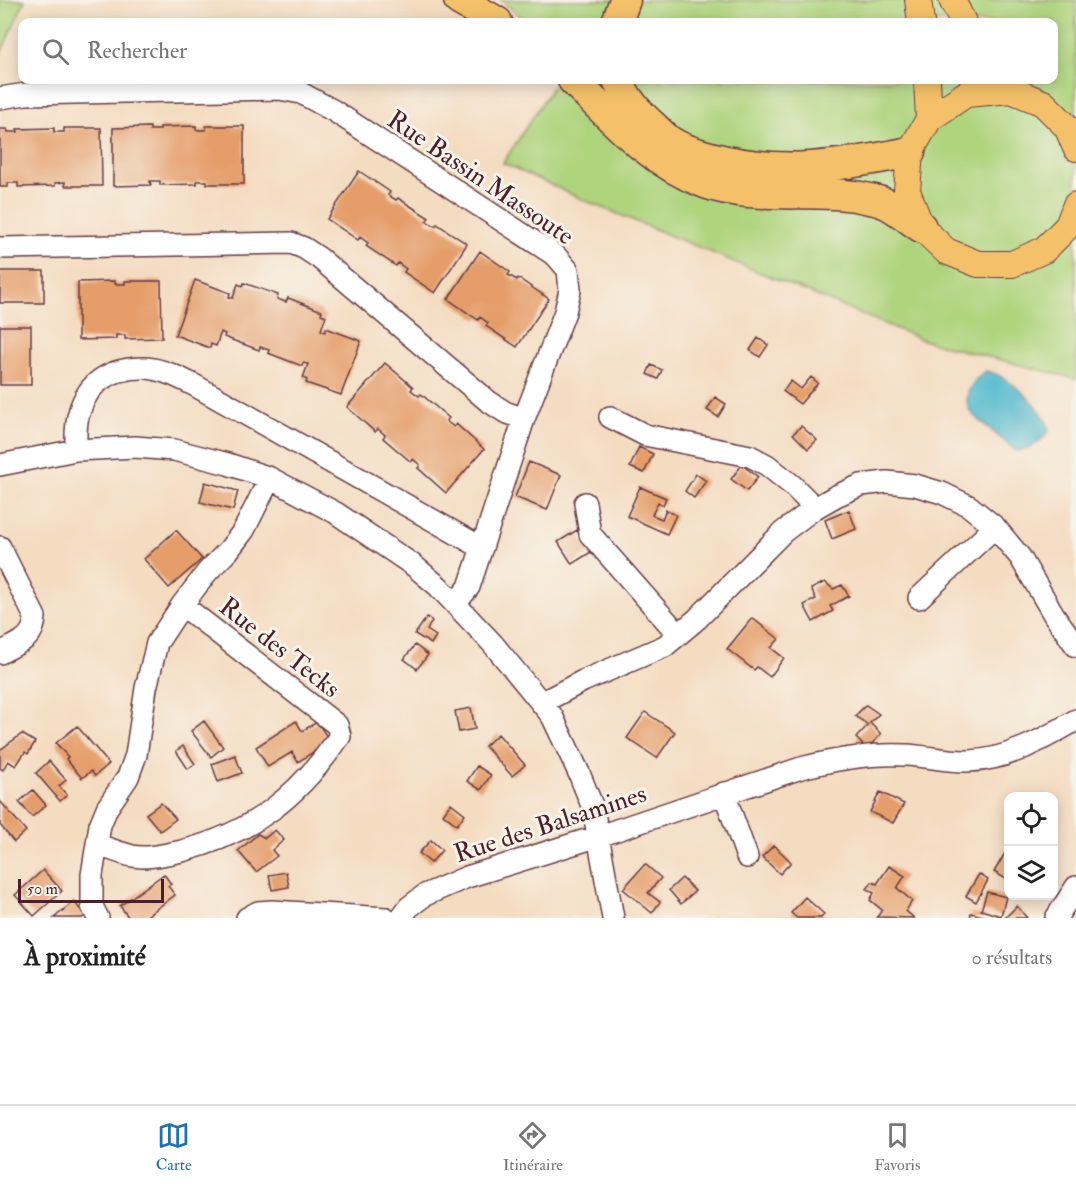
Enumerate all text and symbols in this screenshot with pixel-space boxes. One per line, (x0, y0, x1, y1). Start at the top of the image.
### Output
search box (18, 18, 1058, 84)
icon: search (39, 35, 72, 68)
text: Rechercher (87, 37, 187, 65)
street label: Rue Bassin Massoute (381, 104, 580, 252)
street label: Rue des Tecks (213, 591, 346, 705)
street label: Rue des Balsamines (450, 778, 651, 870)
map controls (1004, 792, 1058, 900)
button: locate (1004, 792, 1058, 846)
button: layers (1004, 846, 1058, 900)
scale bar (18, 876, 164, 904)
text: 50 m (27, 879, 58, 899)
text: À proximité (24, 941, 146, 973)
text: 0 résultats (972, 945, 1052, 970)
tab: Carte (156, 1119, 192, 1175)
tab: Itinéraire (503, 1119, 563, 1175)
tab: Favoris (874, 1119, 920, 1175)

